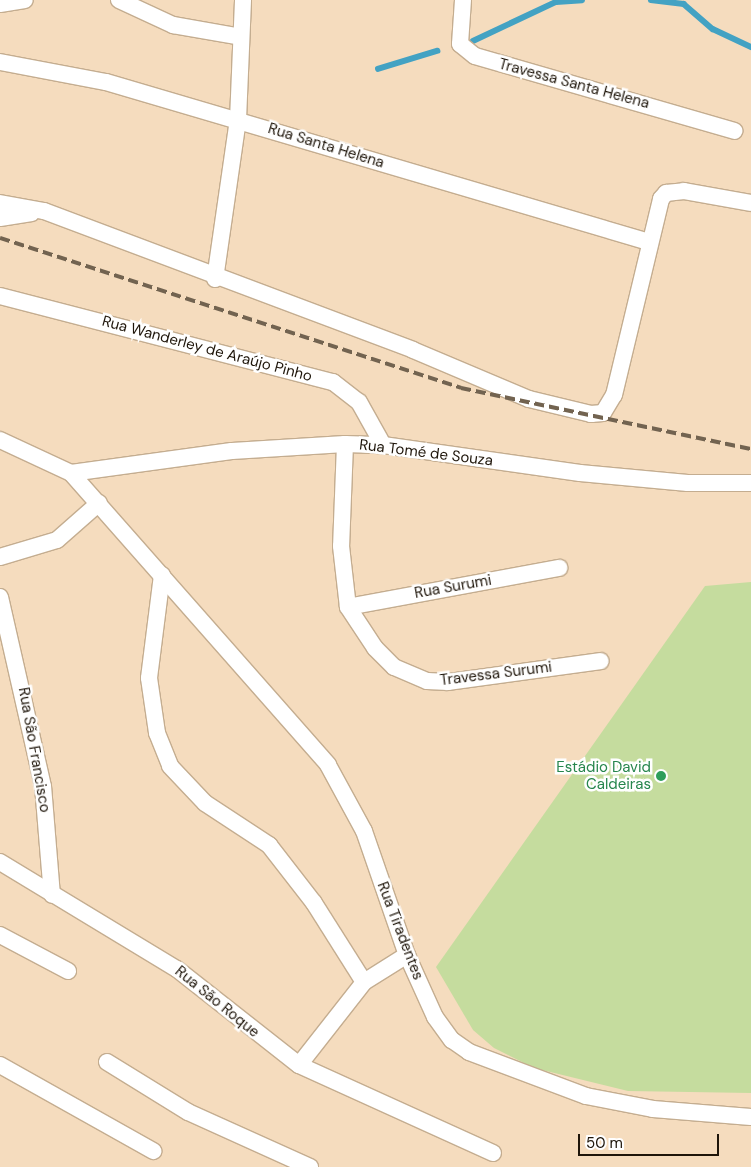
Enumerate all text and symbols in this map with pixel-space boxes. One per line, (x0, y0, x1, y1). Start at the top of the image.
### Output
street label: Travessa Santa Helena (497, 55, 651, 113)
street label: Rua Santa Helena (266, 120, 386, 172)
street label: Rua Wanderley de Araújo Pinho (100, 312, 314, 386)
street label: Rua Tomé de Souza (358, 436, 494, 470)
street label: Rua Surumi (413, 571, 493, 603)
street label: Travessa Surumi (439, 658, 553, 690)
street label: Rua São Francisco (14, 686, 54, 814)
place label: Estádio David Caldeiras (556, 758, 651, 793)
marker: Estádio David Caldeiras (655, 770, 667, 782)
street label: Rua Tiradentes (373, 879, 427, 983)
street label: Rua São Roque (171, 963, 263, 1041)
scale bar (581, 1124, 722, 1156)
text: 50 m (586, 1133, 623, 1153)

